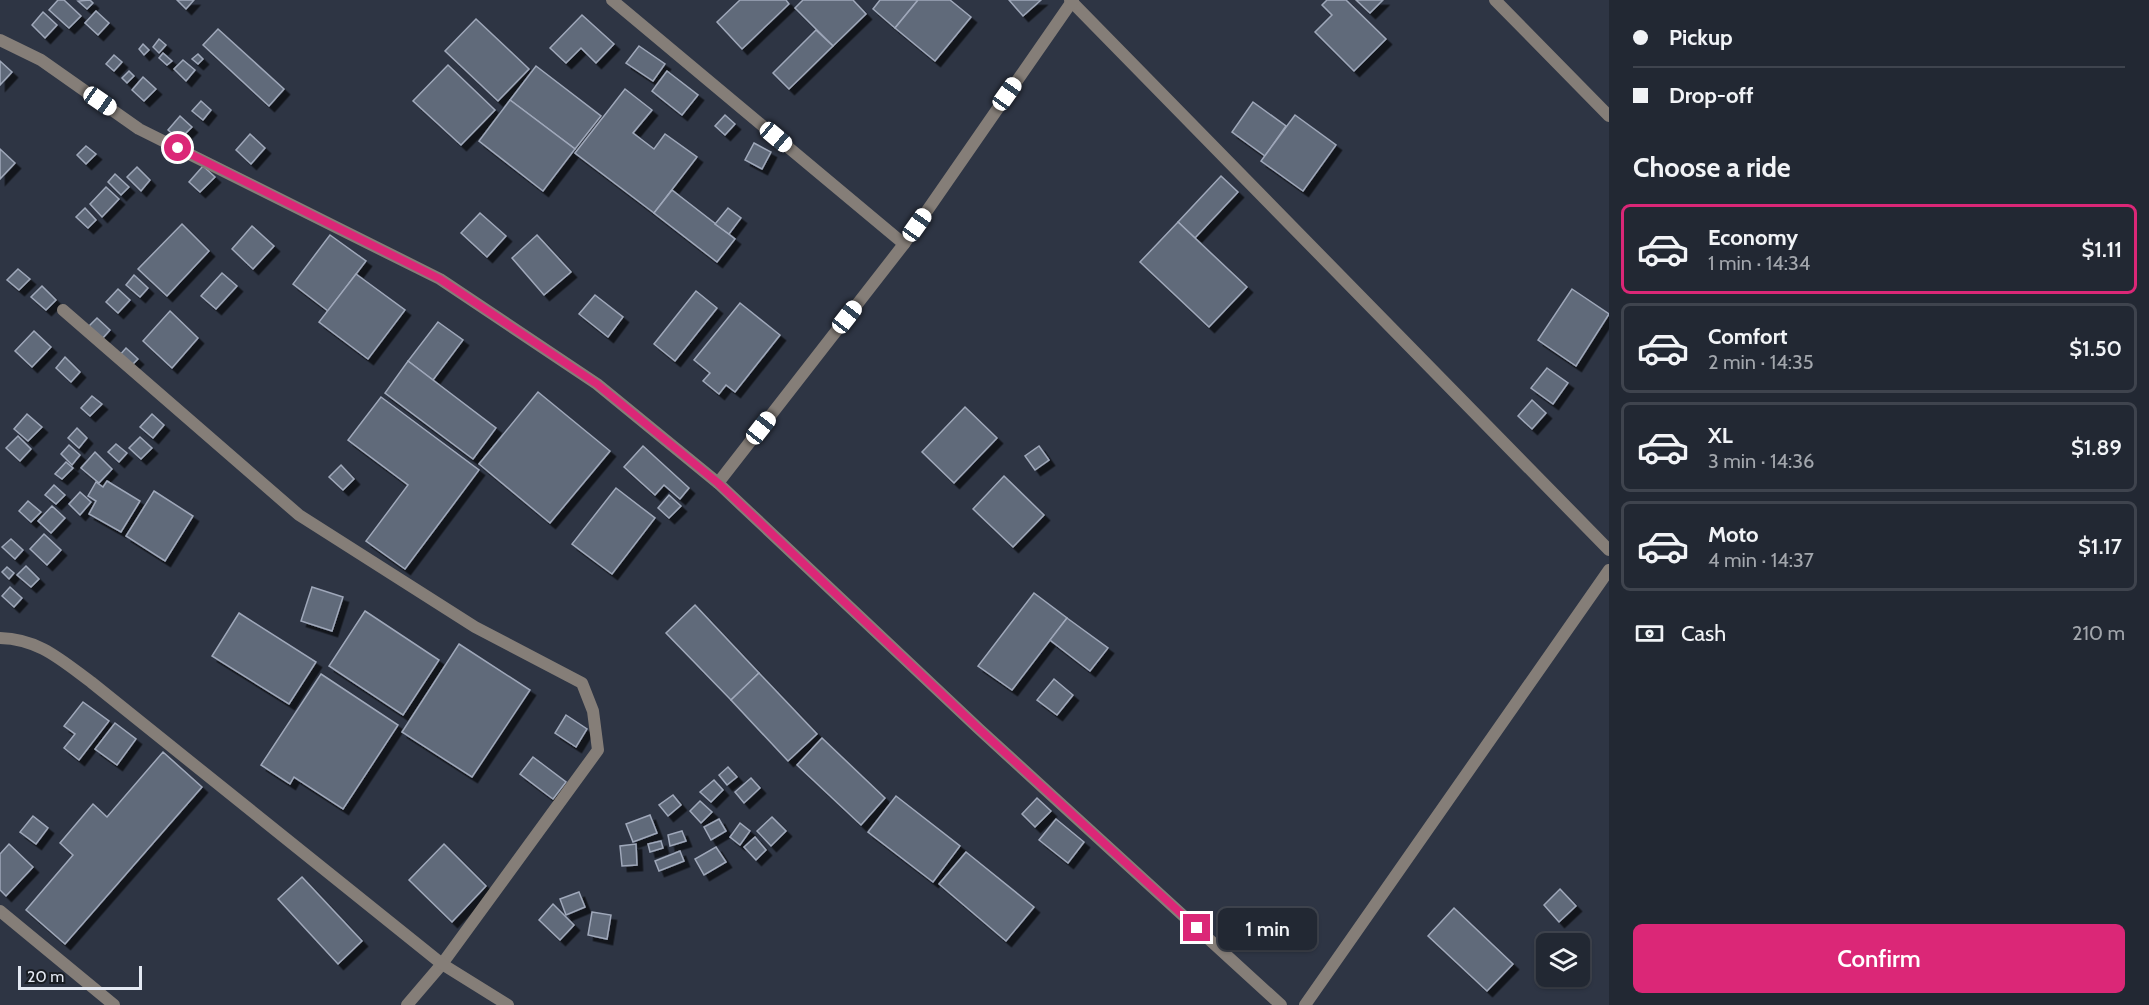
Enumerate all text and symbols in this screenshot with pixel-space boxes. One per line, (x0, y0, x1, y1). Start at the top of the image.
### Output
text: Pickup (1669, 24, 1733, 51)
car (989, 74, 1025, 114)
text: Drop-off (1669, 82, 1753, 109)
car (80, 83, 120, 119)
car (756, 119, 796, 155)
route start (164, 134, 191, 161)
text: Choose a ride (1633, 151, 1791, 184)
car (899, 205, 935, 245)
icon: car (1636, 222, 1690, 276)
text: Economy (1708, 224, 1798, 251)
text: $1.11 (2081, 236, 2122, 263)
text: 1 min · 14:34 (1708, 251, 1810, 275)
car (829, 297, 865, 337)
icon: car (1636, 321, 1690, 375)
text: Comfort (1708, 323, 1787, 350)
text: $1.50 (2069, 335, 2122, 362)
text: 2 min · 14:35 (1708, 350, 1814, 374)
car (743, 408, 779, 448)
icon: car (1636, 420, 1690, 474)
text: XL (1708, 422, 1733, 449)
text: $1.89 (2071, 434, 2122, 461)
text: 3 min · 14:36 (1708, 449, 1814, 473)
icon: car (1636, 519, 1690, 573)
text: Moto (1708, 521, 1759, 548)
text: $1.17 (2078, 533, 2122, 560)
text: 4 min · 14:37 (1708, 548, 1814, 572)
icon: cash (1633, 617, 1666, 650)
text: Cash (1681, 620, 1726, 647)
text: 210 m (2072, 621, 2125, 645)
callout: 1 min (1218, 907, 1317, 949)
route end (1183, 914, 1210, 941)
text: 1 min (1245, 917, 1290, 941)
button: Confirm (1633, 924, 2125, 993)
map controls (1536, 933, 1590, 987)
button: layers (1536, 933, 1590, 987)
scale bar (18, 963, 142, 990)
text: 20 m (27, 967, 64, 986)

